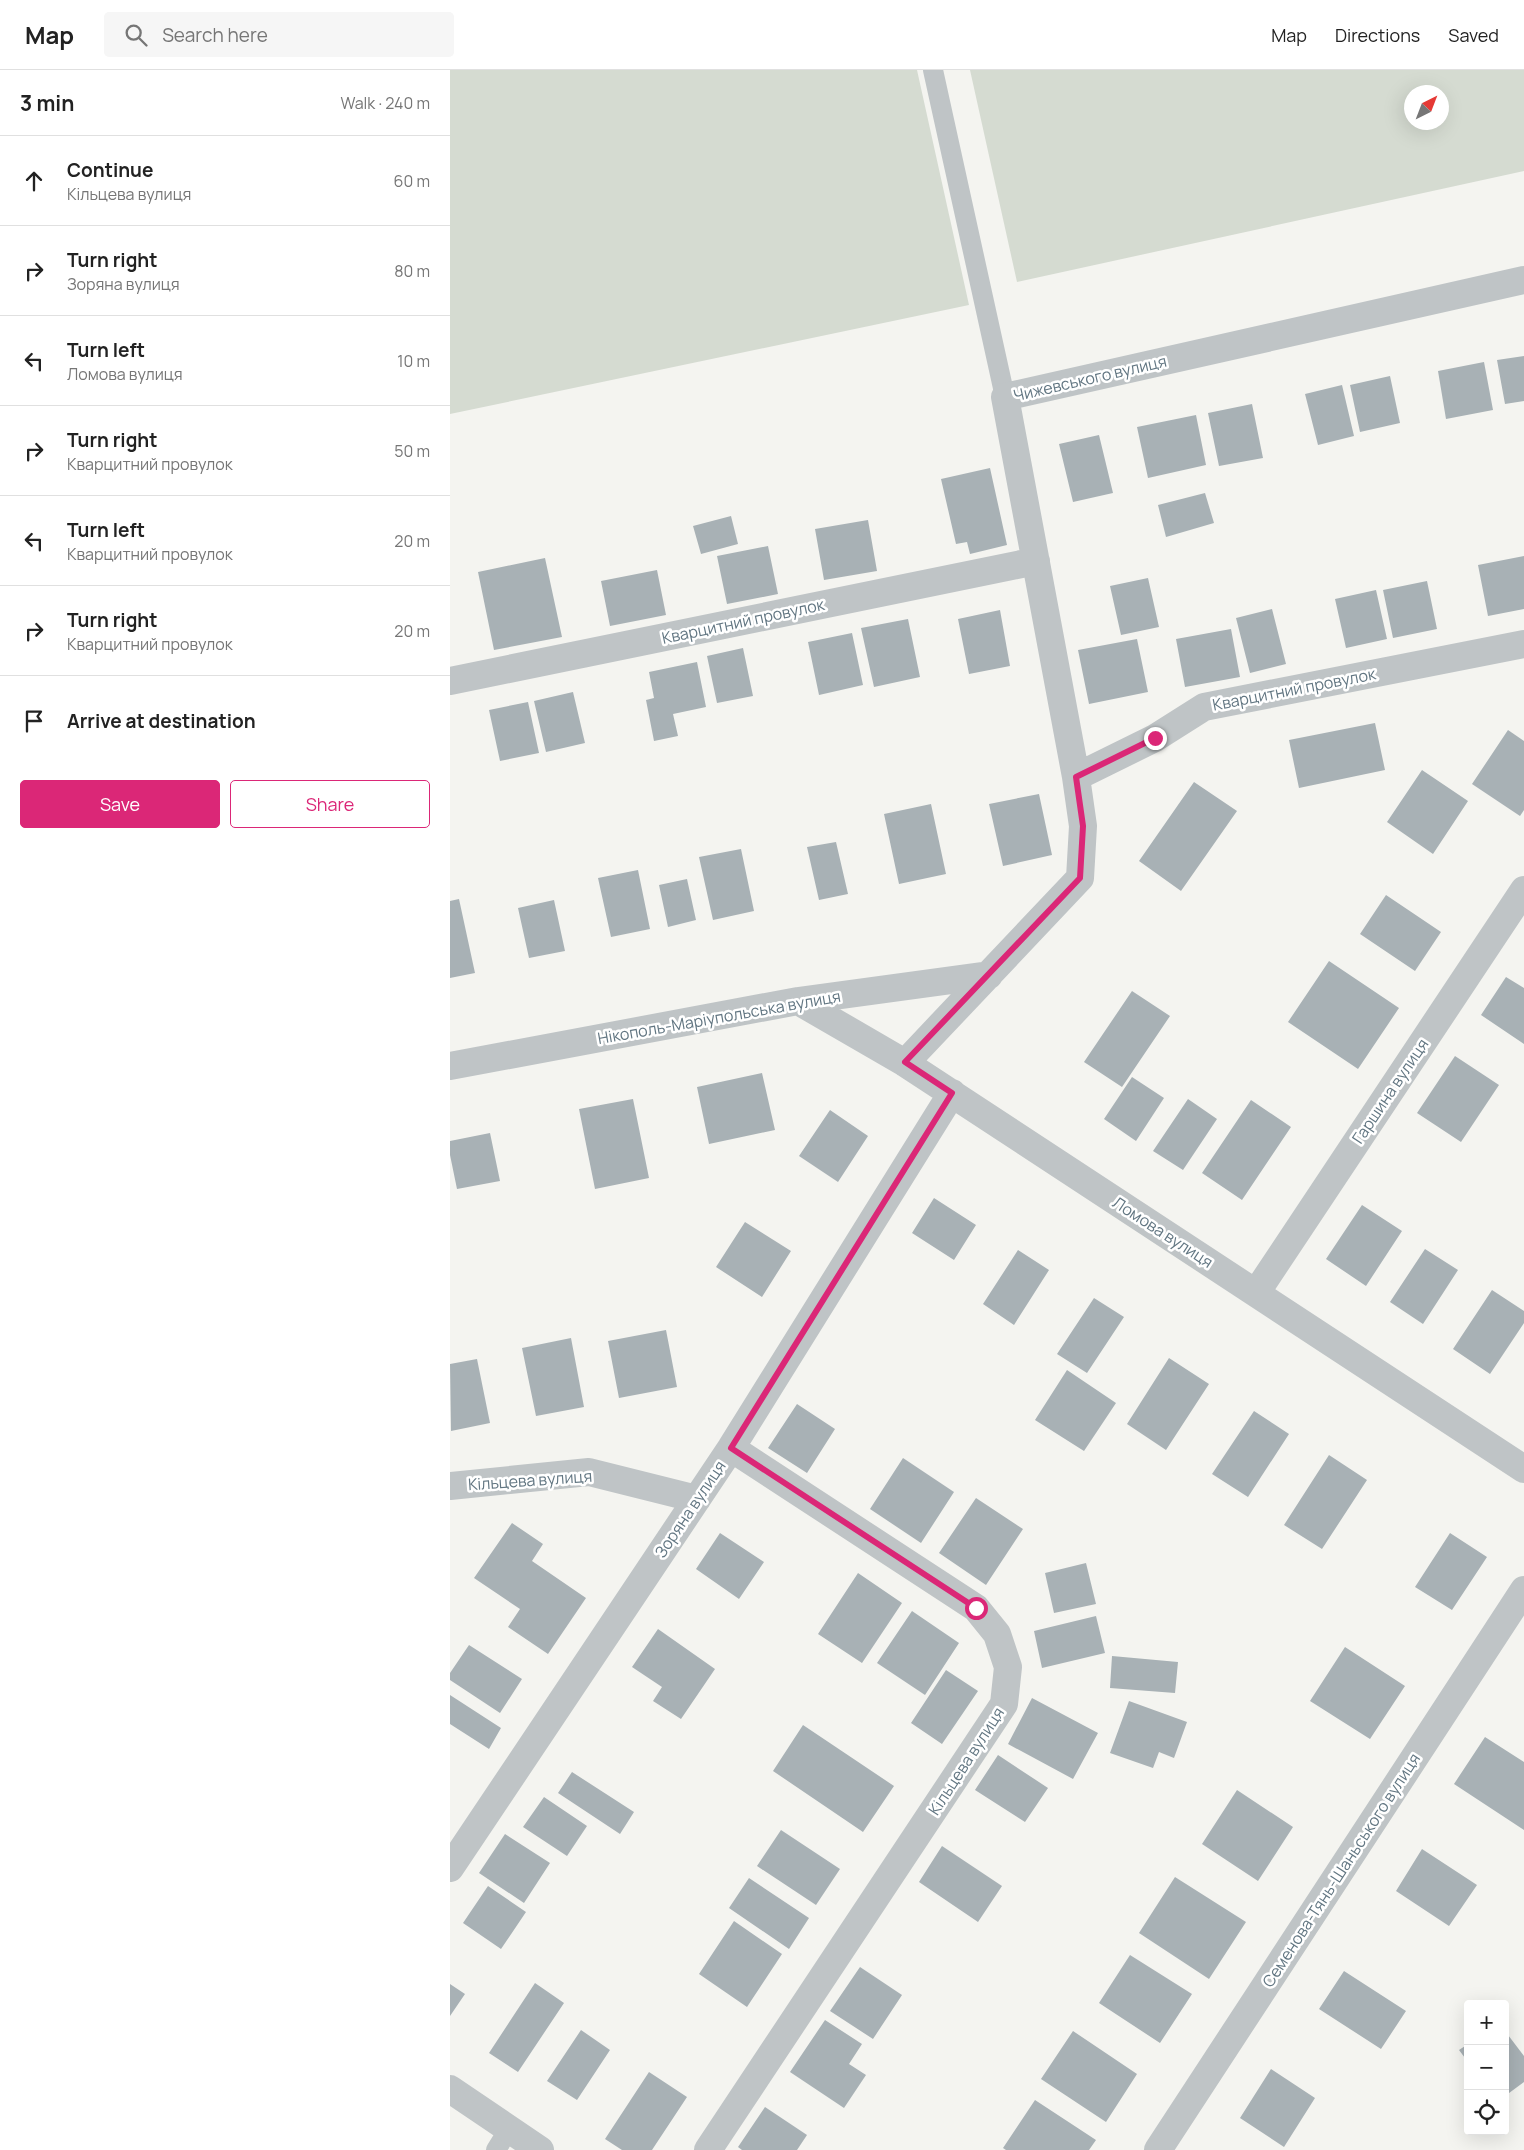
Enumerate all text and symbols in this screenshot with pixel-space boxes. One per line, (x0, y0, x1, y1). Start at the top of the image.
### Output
search box (104, 12, 454, 57)
text: Map (25, 18, 74, 51)
icon: search (122, 21, 150, 49)
text: Search here (162, 22, 268, 48)
text: Map (1271, 23, 1307, 47)
text: Directions (1335, 23, 1420, 47)
text: Saved (1448, 23, 1499, 47)
north arrow (1404, 85, 1449, 130)
text: 3 min (20, 89, 74, 117)
text: Walk · 240 m (340, 92, 430, 114)
text: Continue (67, 157, 153, 183)
icon: ahead (20, 167, 48, 195)
text: 60 m (394, 170, 430, 192)
text: Кільцева вулиця (67, 183, 191, 205)
text: Turn right (67, 247, 157, 273)
icon: right (20, 257, 48, 285)
text: 80 m (394, 260, 430, 282)
text: Зоряна вулиця (67, 273, 180, 295)
text: Turn left (67, 337, 145, 363)
icon: left (20, 347, 48, 375)
text: 10 m (397, 350, 430, 372)
street label: Чижевського вулиця (1011, 350, 1169, 406)
text: Ломова вулиця (67, 363, 183, 385)
text: Turn right (67, 427, 157, 453)
icon: right (20, 437, 48, 465)
text: 50 m (394, 440, 430, 462)
text: Кварцитний провулок (67, 453, 233, 475)
text: Turn left (67, 517, 145, 543)
icon: left (20, 527, 48, 555)
text: 20 m (394, 530, 430, 552)
text: Кварцитний провулок (67, 543, 233, 565)
street label: Кварцитний провулок (660, 593, 827, 649)
text: Turn right (67, 607, 157, 633)
icon: right (20, 617, 48, 645)
text: 20 m (394, 620, 430, 642)
text: Кварцитний провулок (67, 633, 233, 655)
street label: Кварцитний провулок (1211, 662, 1378, 716)
icon: arrive (20, 707, 48, 735)
text: Arrive at destination (67, 708, 256, 734)
route end (1144, 727, 1167, 750)
button: Save (20, 780, 220, 828)
button: Share (230, 780, 430, 828)
street label: Нікополь-Маріупольська вулиця (596, 985, 842, 1049)
street label: Гаршина вулиця (1347, 1034, 1433, 1148)
street label: Ломова вулиця (1109, 1191, 1217, 1273)
street label: Зоряна вулиця (649, 1456, 731, 1562)
street label: Кільцева вулиця (467, 1465, 593, 1495)
route start (965, 1597, 988, 1620)
street label: Кільцева вулиця (923, 1703, 1009, 1819)
street label: Семенова-Тянь-Шаньського вулиця (1257, 1749, 1425, 1991)
map controls (1464, 2000, 1509, 2135)
button: + (1464, 2000, 1509, 2045)
button: − (1464, 2045, 1509, 2090)
button: locate (1464, 2090, 1509, 2135)

